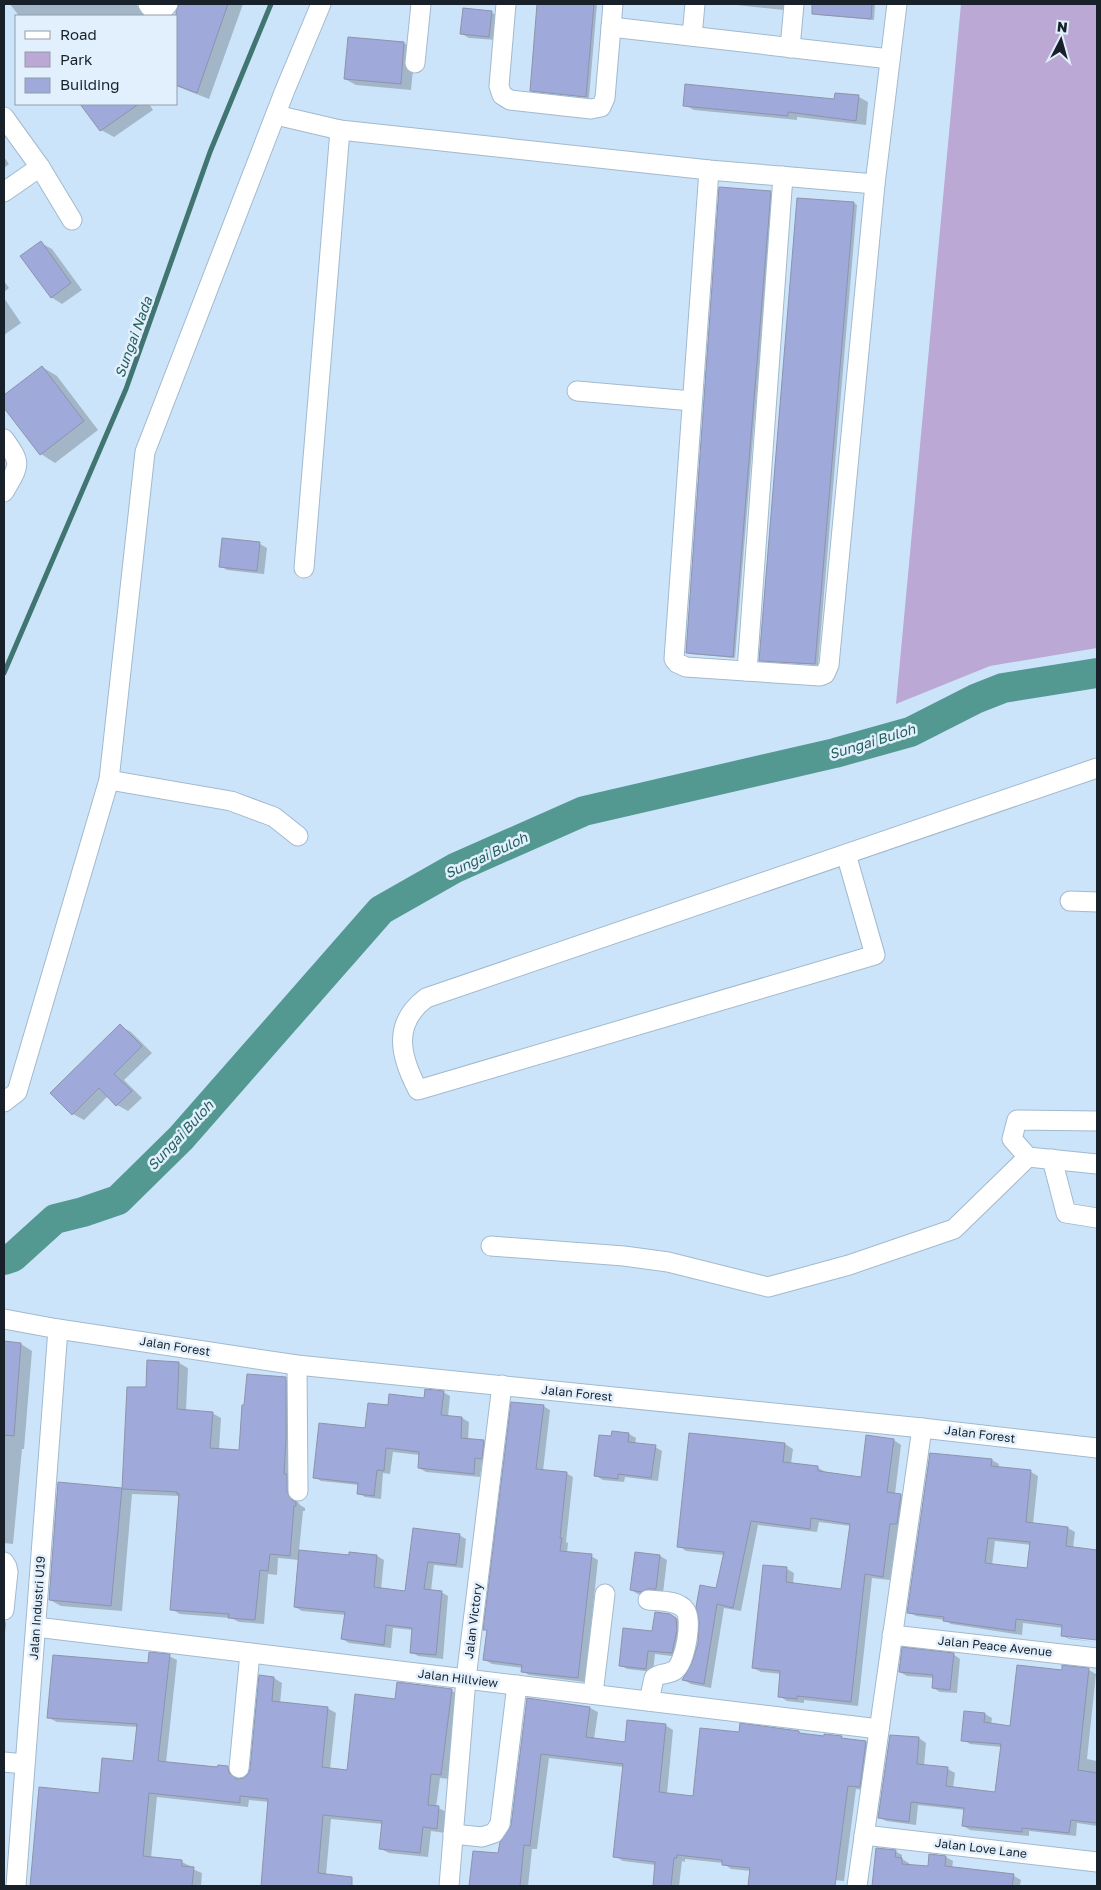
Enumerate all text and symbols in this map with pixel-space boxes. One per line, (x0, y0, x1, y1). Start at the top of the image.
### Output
legend (15, 15, 178, 105)
north arrow (1036, 15, 1086, 65)
text: N (1056, 18, 1069, 36)
text: Road (60, 25, 97, 43)
text: Park (60, 50, 93, 68)
text: Building (60, 75, 120, 93)
water label: Sungai Nada (110, 293, 156, 380)
water label: Sungai Buloh (827, 719, 918, 762)
water label: Sungai Buloh (442, 828, 531, 882)
water label: Sungai Buloh (143, 1096, 218, 1173)
street label: Jalan Forest (139, 1333, 212, 1359)
street label: Jalan Forest (541, 1382, 613, 1404)
street label: Jalan Forest (944, 1422, 1017, 1446)
street label: Jalan Industri U19 (26, 1556, 48, 1660)
street label: Jalan Victory (461, 1582, 485, 1660)
street label: Jalan Peace Avenue (937, 1633, 1053, 1659)
street label: Jalan Hillview (417, 1666, 499, 1690)
street label: Jalan Love Lane (934, 1835, 1028, 1861)

